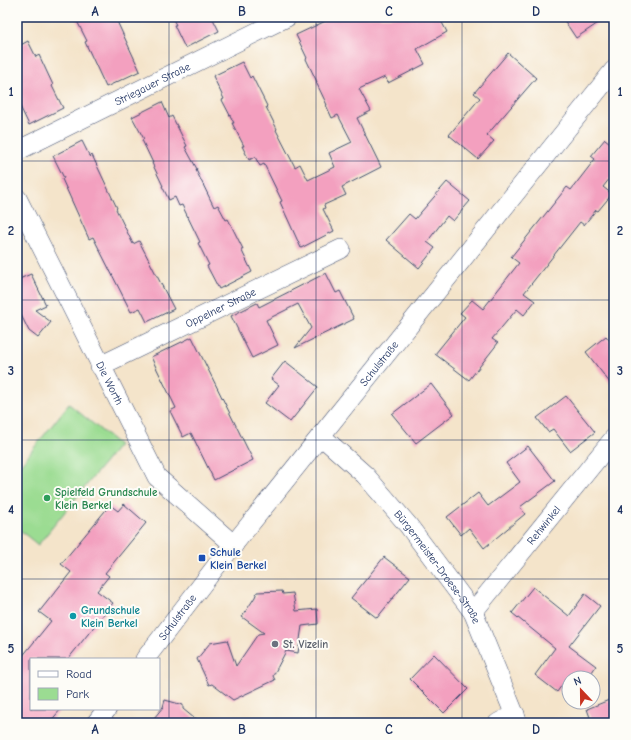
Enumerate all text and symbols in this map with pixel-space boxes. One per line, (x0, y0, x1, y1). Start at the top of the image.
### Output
text: A (91, 4, 99, 19)
text: B (238, 4, 246, 19)
text: C (385, 4, 393, 19)
text: D (532, 4, 540, 19)
street label: Striegauer Straße (113, 60, 193, 109)
text: 1 (8, 84, 14, 99)
text: 1 (617, 84, 623, 99)
text: 2 (8, 223, 14, 238)
text: 2 (617, 223, 623, 238)
street label: Oppelner Straße (183, 285, 259, 331)
street label: Schulstraße (357, 338, 402, 389)
street label: Die Worth (93, 359, 126, 407)
text: 3 (8, 363, 14, 378)
text: 3 (617, 363, 623, 378)
place label: Spielfeld Grundschule Klein Berkel (55, 486, 158, 512)
marker: Spielfeld Grundschule Klein Berkel (42, 493, 52, 503)
text: 4 (8, 502, 14, 517)
text: 4 (617, 502, 623, 517)
street label: Rehwinkel (524, 503, 563, 547)
street label: Bürgermeister-Droese-Straße (391, 508, 483, 626)
place label: Schule Klein Berkel (210, 546, 267, 572)
marker: Schule Klein Berkel (197, 553, 207, 563)
street label: Schulstraße (156, 591, 200, 643)
place label: Grundschule Klein Berkel (81, 604, 141, 630)
marker: Grundschule Klein Berkel (68, 611, 78, 621)
place label: St. Vizelin (283, 638, 328, 651)
marker: St. Vizelin (270, 639, 280, 649)
text: 5 (8, 641, 15, 656)
text: 5 (617, 641, 624, 656)
legend (30, 658, 160, 710)
text: Road (66, 667, 92, 681)
north arrow (561, 670, 601, 710)
text: N (572, 674, 583, 689)
text: Park (66, 687, 89, 701)
text: A (91, 722, 99, 737)
text: B (238, 722, 246, 737)
text: C (385, 722, 393, 737)
text: D (532, 722, 540, 737)

